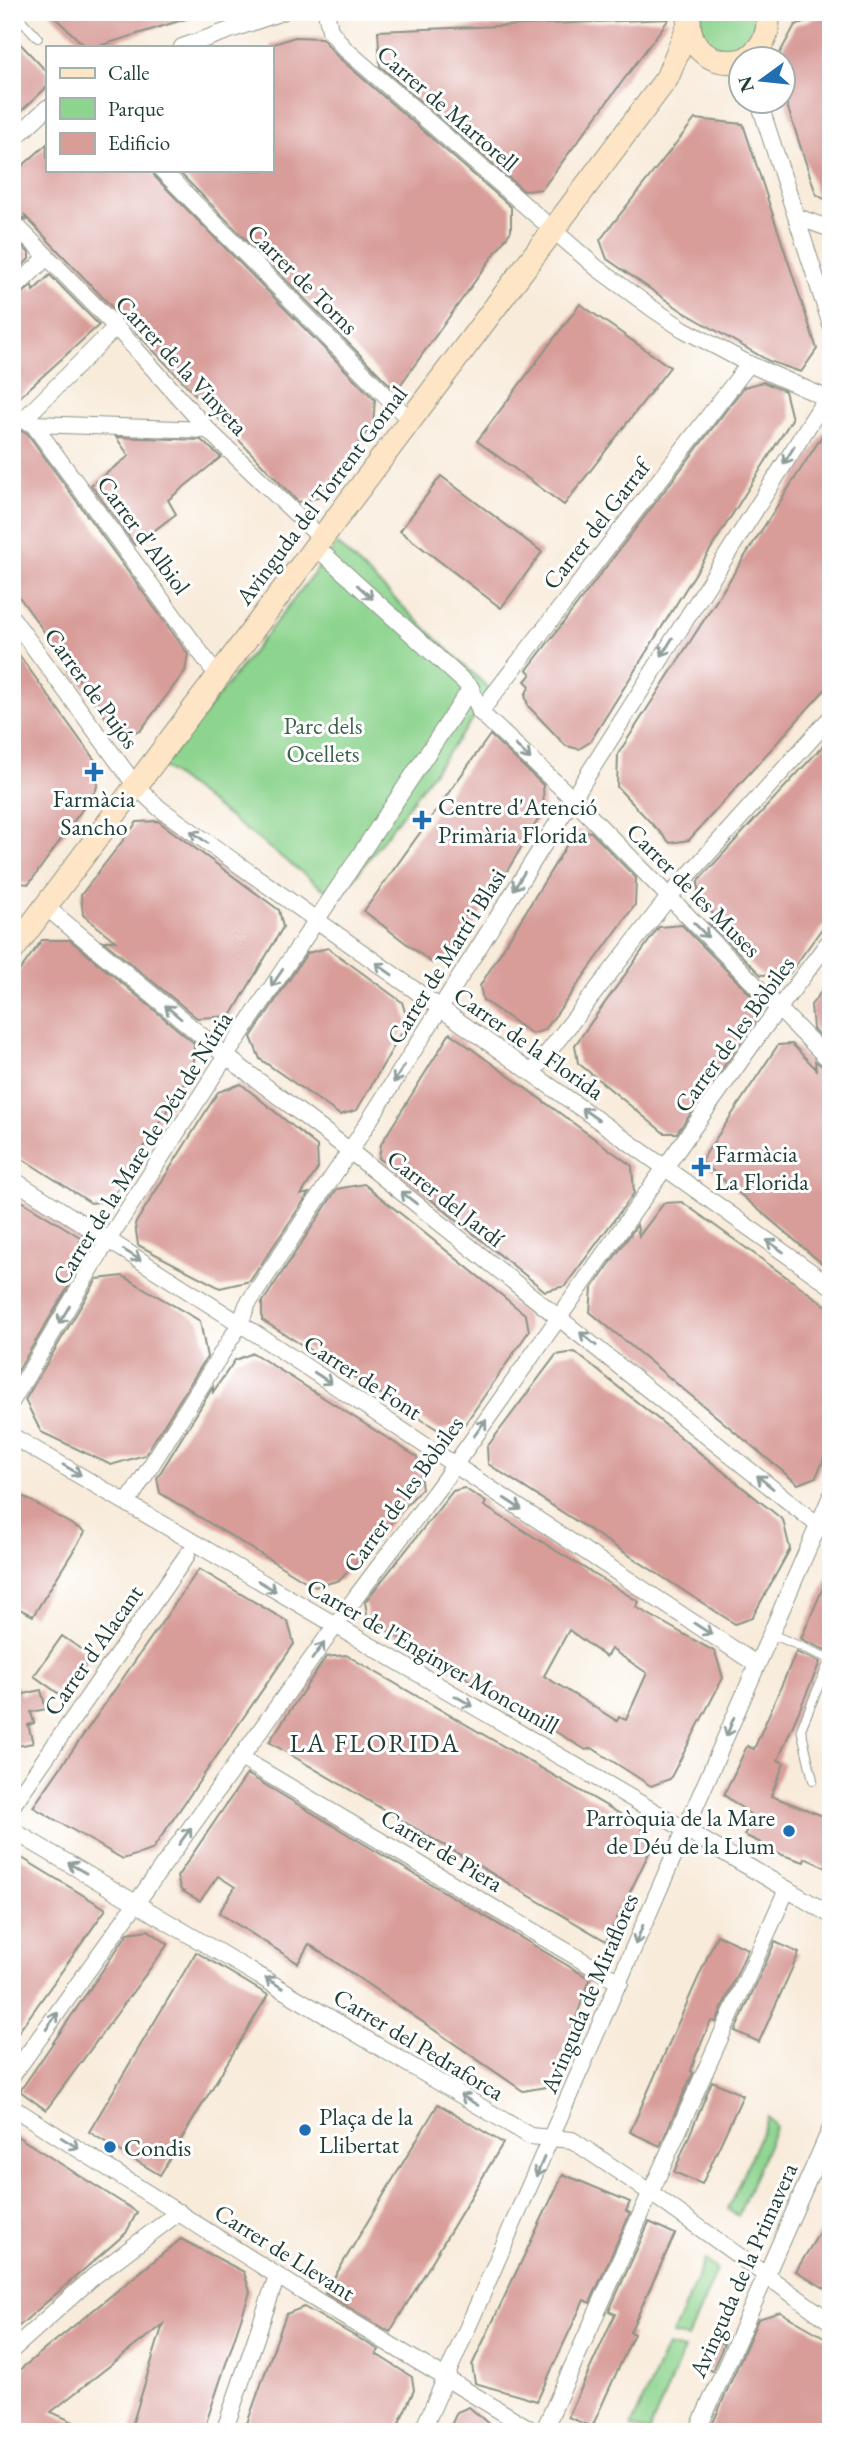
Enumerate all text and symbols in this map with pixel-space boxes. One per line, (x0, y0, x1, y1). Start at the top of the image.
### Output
street label: Carrer de Martorell (371, 38, 526, 178)
legend (46, 46, 273, 172)
north arrow (728, 46, 798, 116)
text: Calle (108, 59, 150, 86)
text: N (732, 73, 760, 95)
text: Parque (108, 95, 164, 122)
text: Edificio (108, 129, 170, 156)
street label: Carrer de Torns (241, 217, 365, 341)
street label: Carrer de la Vinyeta (109, 288, 255, 442)
street label: Avinguda del Torrent Gornal (228, 379, 414, 612)
one-way arrow (782, 445, 796, 465)
street label: Carrer del Garraf (535, 450, 659, 595)
street label: Carrer d'Albiol (90, 469, 198, 601)
one-way arrow (356, 583, 373, 600)
street label: Carrer de Pujós (38, 621, 146, 755)
one-way arrow (659, 637, 674, 656)
park label: Parc dels Ocellets (283, 710, 363, 769)
one-way arrow (514, 744, 531, 761)
marker: Farmàcia Sancho (86, 764, 102, 780)
place label: Farmàcia Sancho (53, 783, 136, 842)
place label: Centre d'Atenció Primària Florida (438, 791, 598, 850)
marker: Centre d'Atenció Primària Florida (412, 810, 432, 830)
street label: Carrer de les Muses (620, 816, 768, 964)
one-way arrow (189, 830, 208, 845)
street label: Carrer de Martí i Blasi (379, 862, 513, 1050)
one-way arrow (512, 870, 526, 890)
one-way arrow (693, 921, 710, 938)
street label: Carrer de les Bòbiles (667, 950, 801, 1118)
one-way arrow (375, 962, 394, 976)
one-way arrow (270, 968, 284, 988)
street label: Carrer de la Florida (448, 980, 611, 1107)
one-way arrow (164, 1004, 182, 1020)
street label: Carrer de la Mare de Déu de Núria (45, 1005, 239, 1291)
one-way arrow (391, 1063, 405, 1083)
one-way arrow (581, 1107, 600, 1121)
place label: Farmàcia La Florida (715, 1138, 809, 1197)
street label: Carrer del Jardí (381, 1142, 511, 1254)
marker: Farmàcia La Florida (693, 1159, 709, 1175)
one-way arrow (401, 1190, 419, 1205)
one-way arrow (766, 1239, 785, 1253)
one-way arrow (122, 1248, 141, 1263)
one-way arrow (56, 1305, 70, 1325)
street label: Carrer de Font (298, 1327, 428, 1427)
one-way arrow (579, 1331, 597, 1347)
one-way arrow (313, 1372, 333, 1386)
street label: Carrer de les Bòbiles (336, 1410, 470, 1578)
one-way arrow (473, 1419, 488, 1438)
one-way arrow (61, 1463, 81, 1477)
one-way arrow (756, 1474, 774, 1489)
one-way arrow (503, 1496, 522, 1511)
street label: Carrer de l'Enginyer Moncunill (301, 1571, 565, 1741)
street label: Carrer d'Alacant (36, 1578, 150, 1722)
one-way arrow (257, 1579, 277, 1593)
one-way arrow (693, 1621, 712, 1636)
one-way arrow (310, 1642, 325, 1661)
one-way arrow (453, 1694, 473, 1708)
one-way arrow (723, 1716, 736, 1737)
district label: LA FLORIDA (290, 1726, 460, 1760)
street label: Carrer de Piera (375, 1801, 509, 1899)
place label: Parròquia de la Mare de Déu de la Llum (585, 1802, 775, 1861)
marker: Parròquia de la Mare de Déu de la Llum (781, 1823, 797, 1839)
one-way arrow (177, 1827, 192, 1846)
one-way arrow (68, 1861, 88, 1875)
street label: Avinguda de Miraflores (533, 1888, 645, 2099)
one-way arrow (632, 1924, 645, 1946)
one-way arrow (264, 1976, 284, 1990)
street label: Carrer del Pedraforca (328, 1981, 510, 2107)
one-way arrow (45, 2012, 59, 2031)
one-way arrow (459, 2092, 479, 2106)
place label: Plaça de la Llibertat (319, 2101, 413, 2160)
marker: Plaça de la Llibertat (297, 2122, 313, 2138)
place label: Condis (124, 2132, 191, 2163)
one-way arrow (60, 2136, 79, 2151)
marker: Condis (102, 2139, 118, 2155)
one-way arrow (532, 2155, 545, 2177)
street label: Avinguda de la Primavera (681, 2157, 804, 2383)
street label: Carrer de Llevant (209, 2196, 362, 2308)

